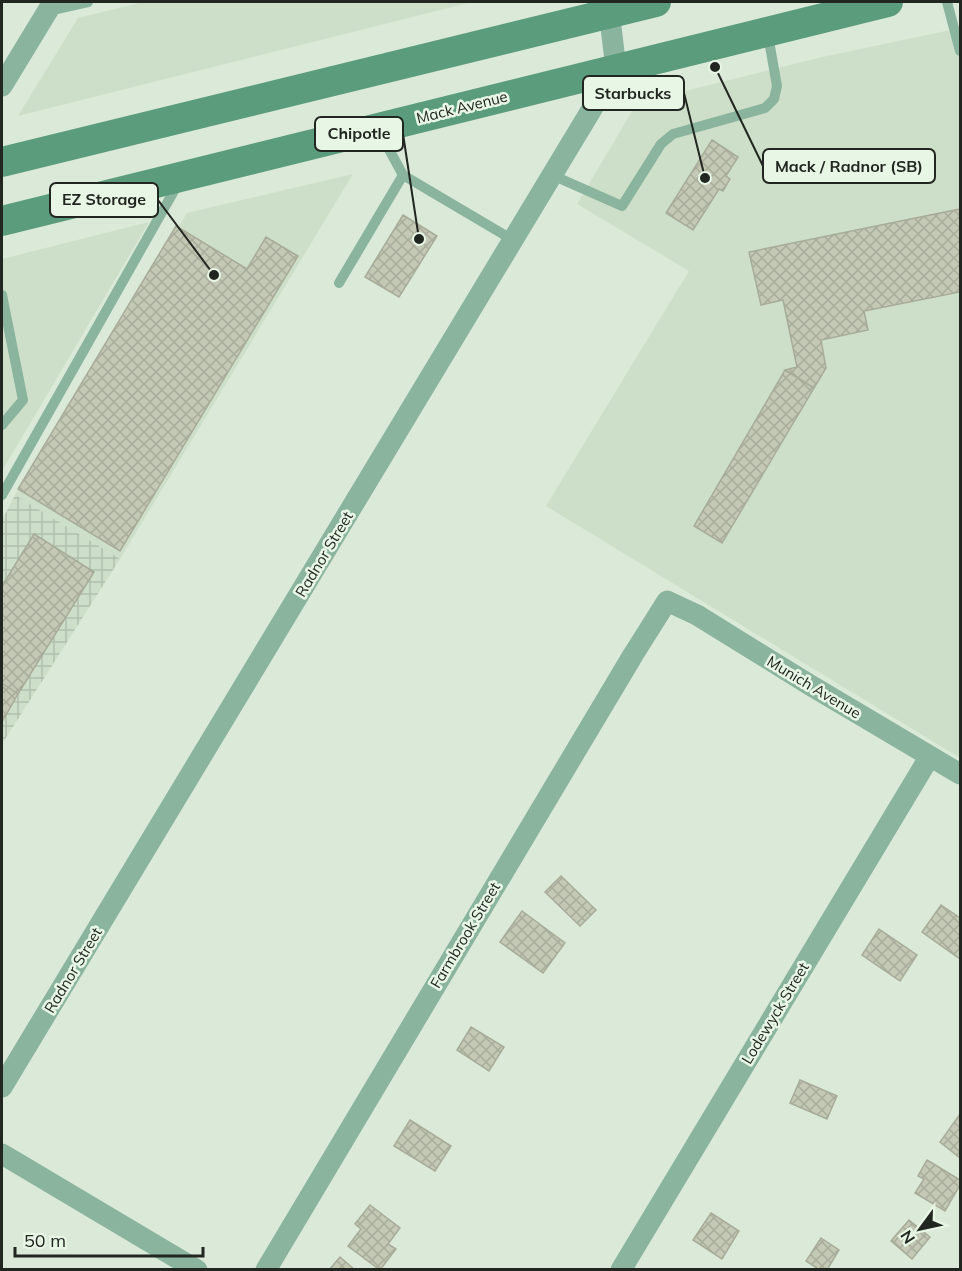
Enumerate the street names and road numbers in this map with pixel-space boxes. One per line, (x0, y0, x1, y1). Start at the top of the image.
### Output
street label: Mack Avenue (414, 87, 510, 127)
street label: Radnor Street (291, 508, 357, 600)
street label: Munich Avenue (764, 651, 864, 723)
street label: Farmbrook Street (426, 879, 504, 991)
street label: Radnor Street (40, 924, 106, 1016)
street label: Lodewyck Street (737, 959, 813, 1067)

